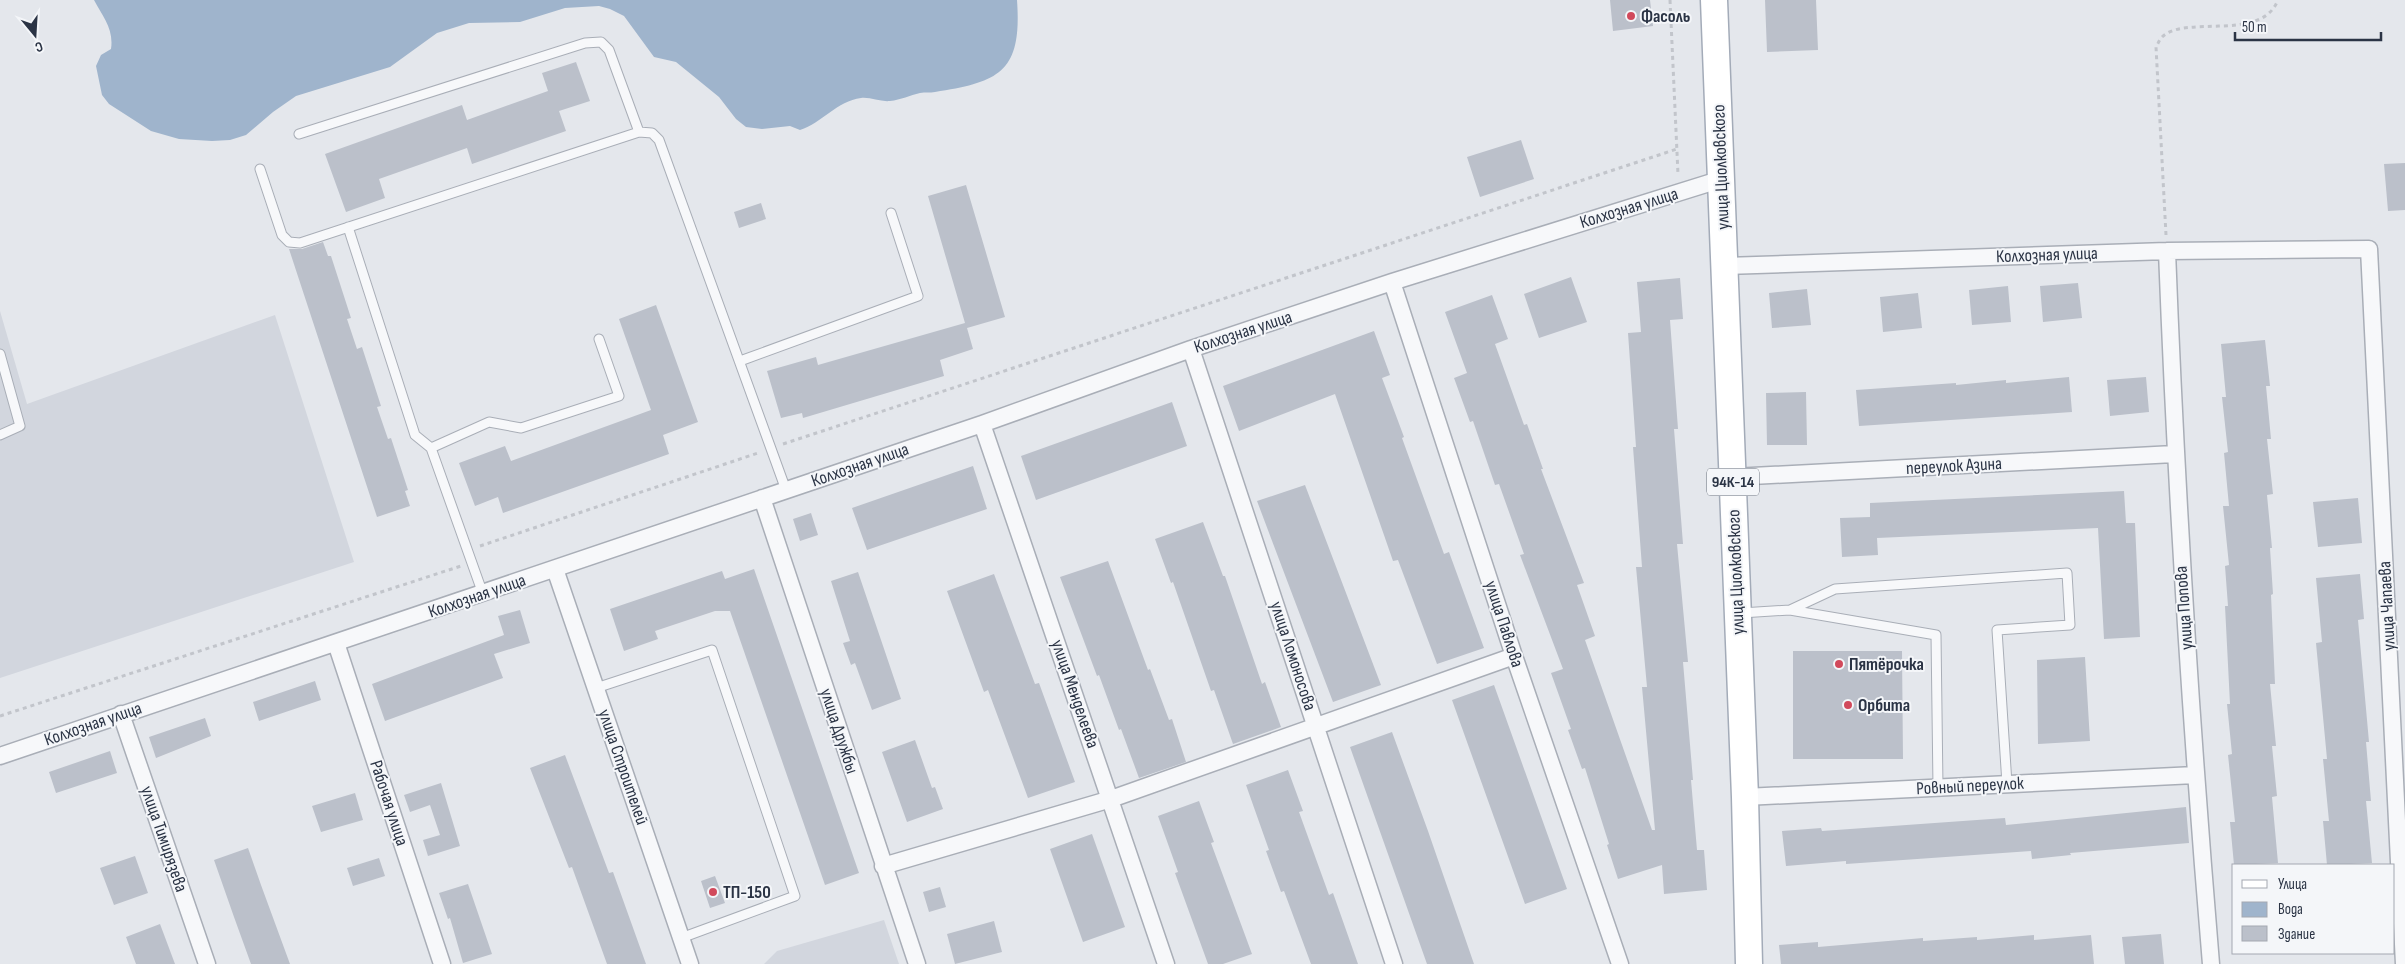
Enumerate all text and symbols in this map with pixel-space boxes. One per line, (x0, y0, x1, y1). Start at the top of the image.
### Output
place label: Фасоль (1641, 6, 1690, 27)
north arrow (10, 10, 60, 60)
marker: Фасоль (1625, 10, 1637, 22)
scale bar (2235, 10, 2381, 42)
text: 50 m (2242, 18, 2267, 37)
text: С (33, 38, 45, 56)
street label: улица Циолковского (1708, 104, 1734, 230)
street label: Колхозная улица (1577, 183, 1681, 233)
street label: Колхозная улица (1996, 243, 2098, 267)
street label: Колхозная улица (1191, 306, 1295, 358)
street label: Колхозная улица (808, 438, 912, 491)
street label: переулок Азина (1905, 453, 2003, 479)
road number: 94К-14 (1707, 468, 1759, 496)
street label: улица Циолковского (1723, 509, 1749, 635)
street label: улица Чапаева (2374, 560, 2400, 651)
street label: улица Попова (2171, 565, 2197, 651)
street label: Колхозная улица (425, 569, 529, 622)
street label: улица Павлова (1480, 578, 1528, 670)
street label: улица Ломоносова (1265, 599, 1321, 713)
street label: улица Менделеева (1047, 637, 1103, 751)
place label: Пятёрочка (1849, 654, 1924, 675)
marker: Пятёрочка (1833, 658, 1845, 670)
street label: улица Дружбы (815, 686, 863, 776)
place label: Орбита (1858, 695, 1910, 716)
street label: Колхозная улица (41, 697, 145, 750)
marker: Орбита (1842, 699, 1854, 711)
street label: улица Строителей (593, 707, 653, 827)
street label: Рабочая улица (365, 758, 413, 848)
street label: Ровный переулок (1916, 773, 2025, 799)
street label: улица Тимирязева (136, 783, 192, 895)
legend (2232, 864, 2395, 954)
text: Улица (2278, 875, 2307, 894)
place label: ТП-150 (723, 882, 771, 903)
marker: ТП-150 (707, 886, 719, 898)
text: Вода (2278, 900, 2303, 919)
text: Здание (2278, 925, 2315, 944)

